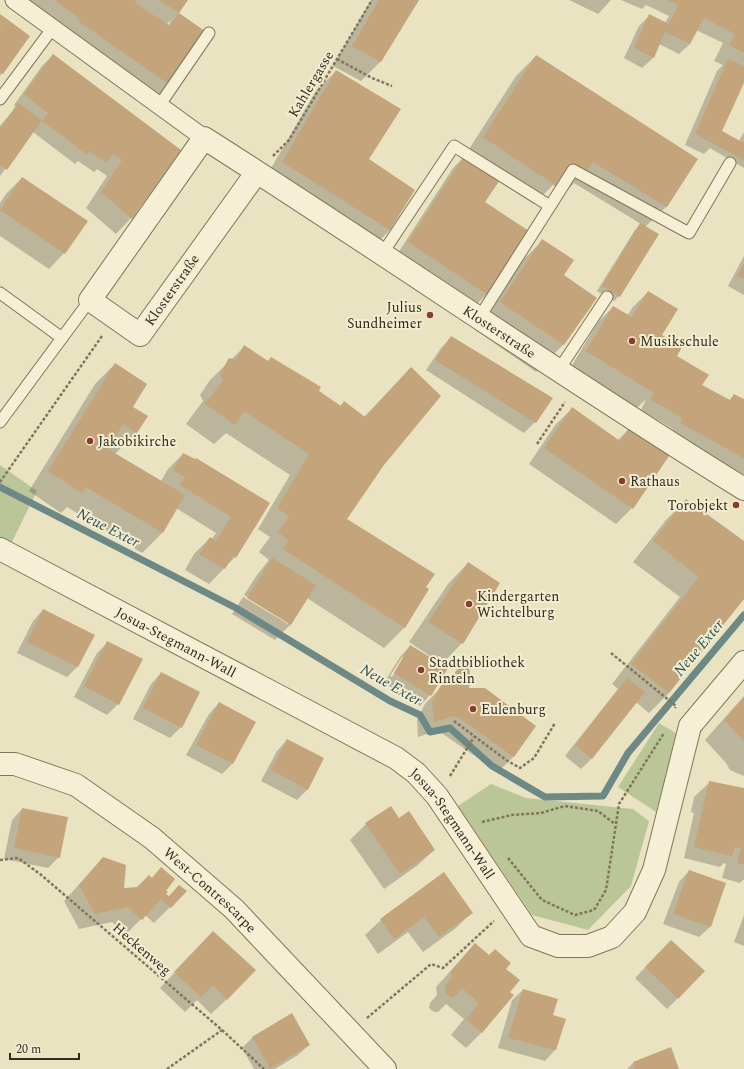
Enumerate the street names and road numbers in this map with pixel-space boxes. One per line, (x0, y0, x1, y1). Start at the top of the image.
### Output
street label: Kahlergasse (283, 47, 339, 121)
street label: Klosterstraße (139, 250, 205, 330)
street label: Klosterstraße (459, 300, 540, 363)
street label: Josua-Stegmann-Wall (112, 601, 240, 682)
street label: Josua-Stegmann-Wall (406, 762, 500, 883)
street label: West-Contrescarpe (159, 842, 262, 938)
street label: Heckenweg (108, 917, 176, 981)

